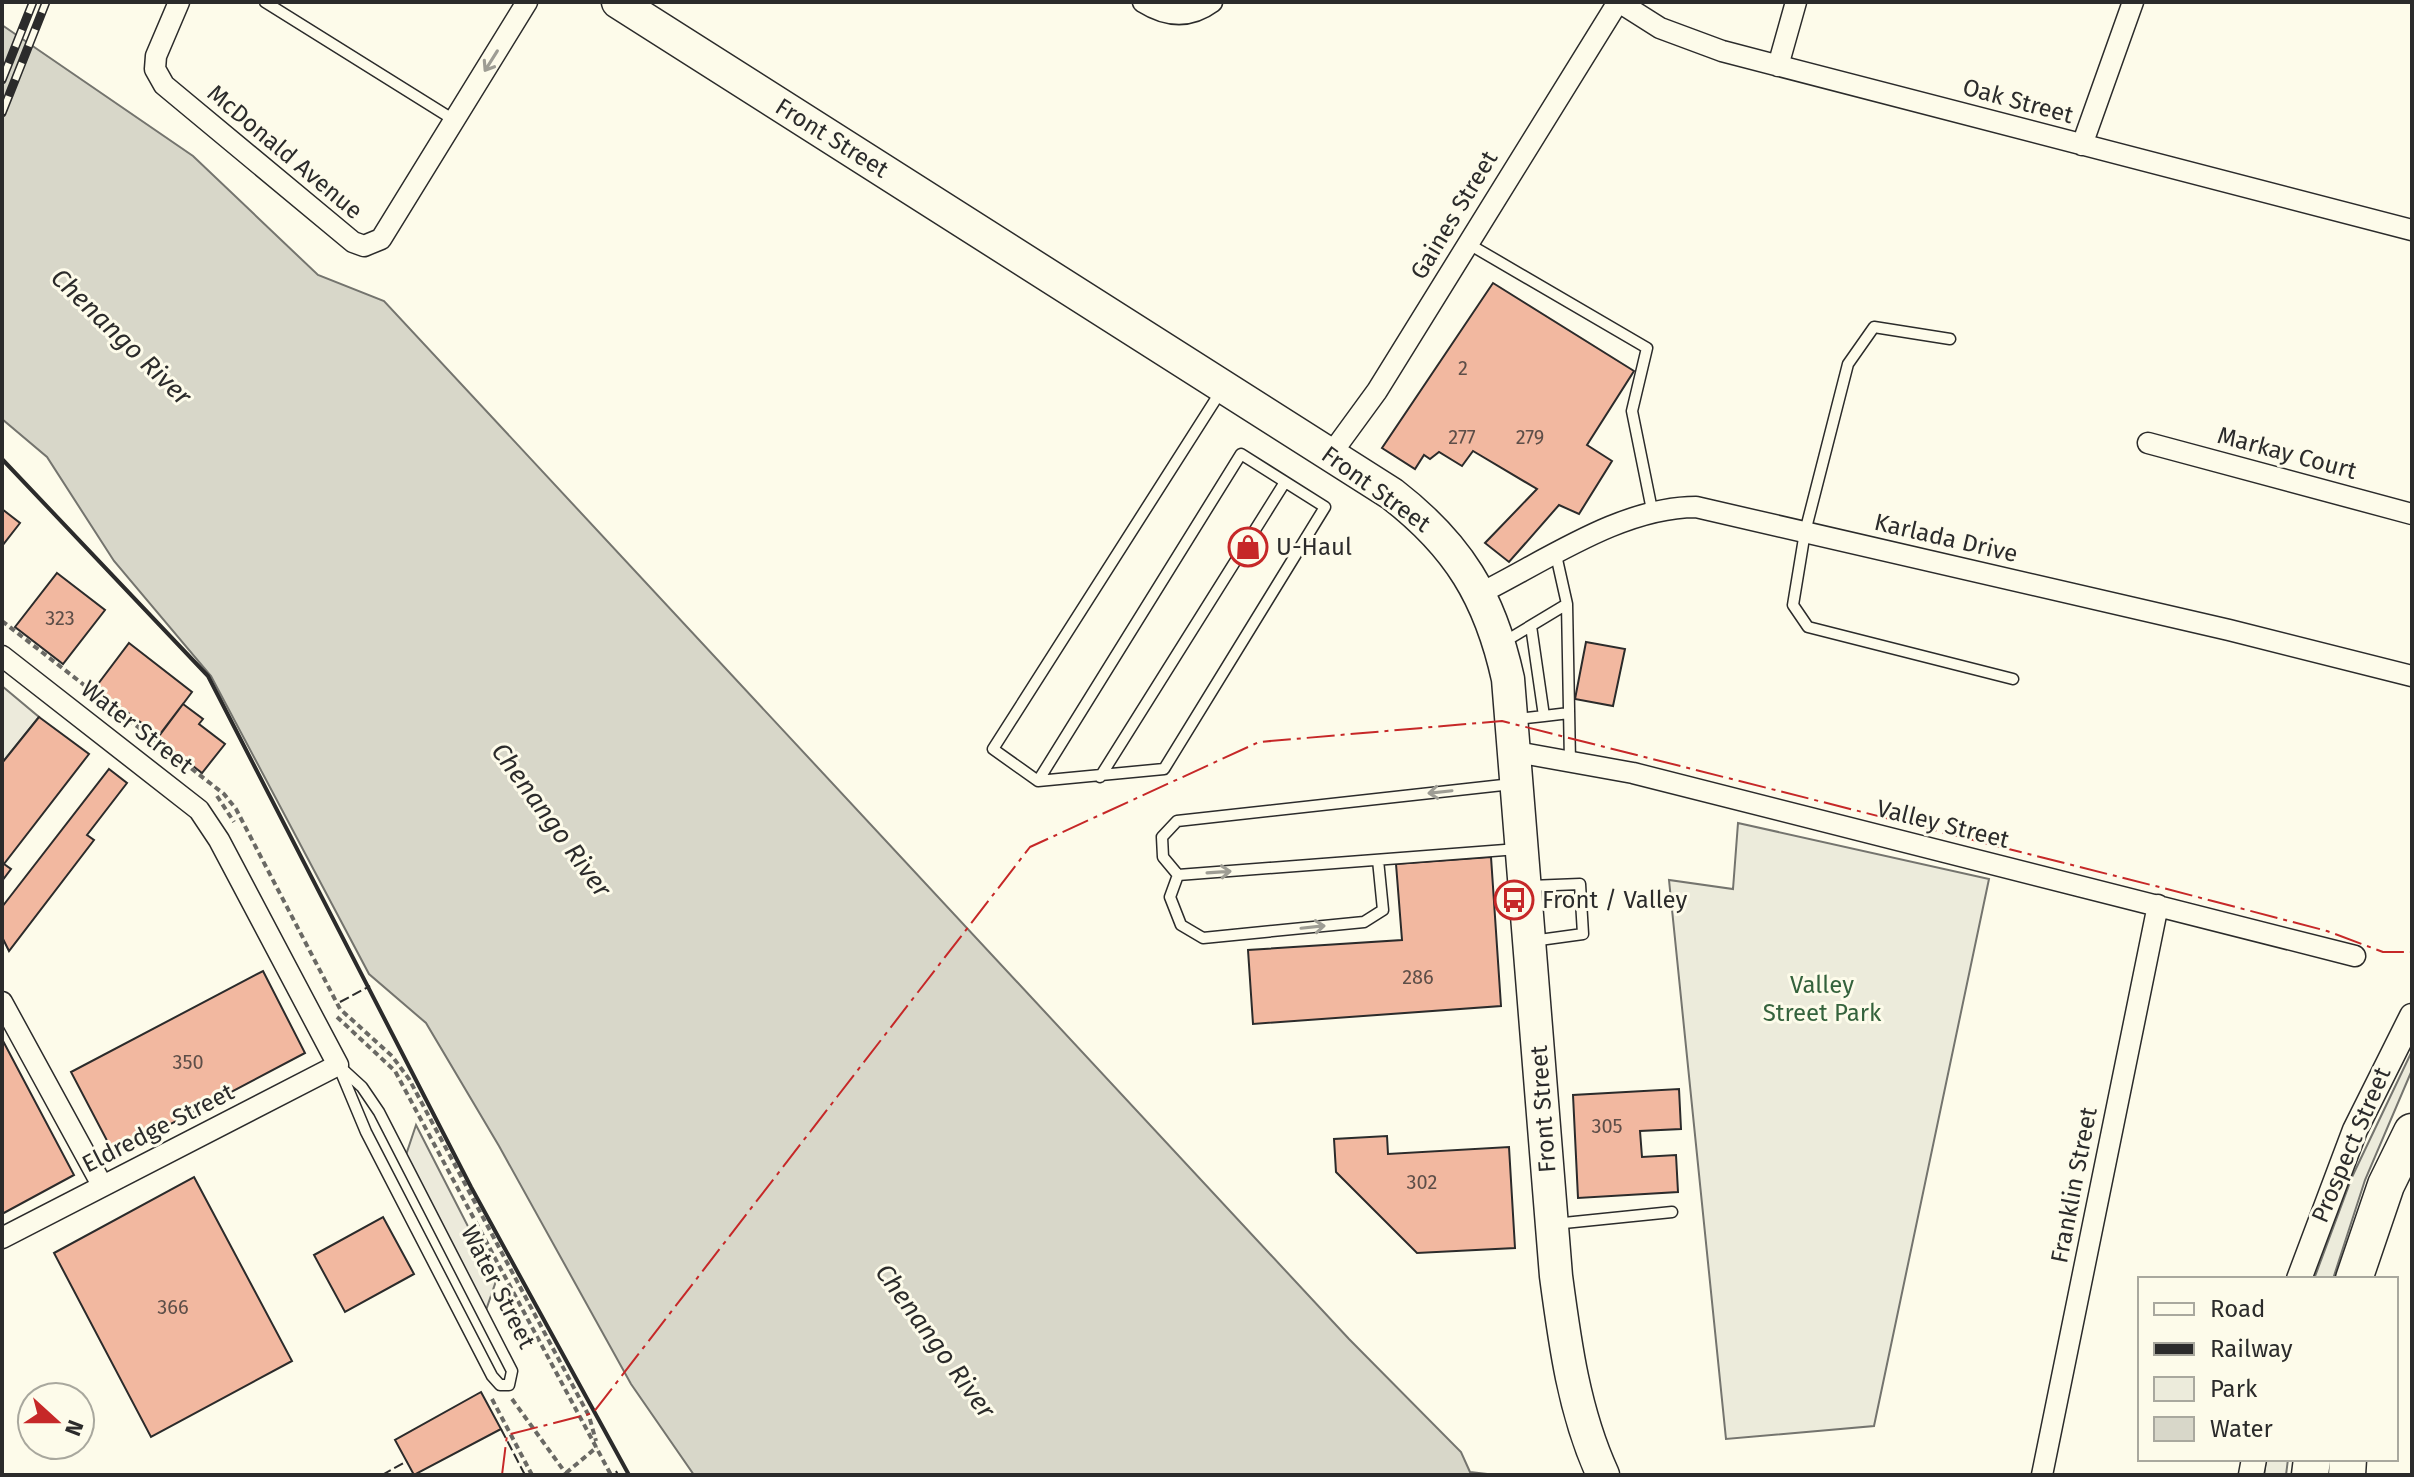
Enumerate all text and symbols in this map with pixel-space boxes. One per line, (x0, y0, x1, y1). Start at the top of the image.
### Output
one-way arrow (482, 49, 498, 72)
street label: Oak Street (1960, 73, 2077, 129)
street label: McDonald Avenue (202, 79, 368, 225)
street label: Front Street (770, 92, 894, 184)
street label: Gaines Street (1405, 145, 1503, 284)
water label: Chenango River (44, 262, 198, 413)
house number: 2 (1458, 356, 1468, 380)
street label: Markay Court (2214, 421, 2360, 485)
house number: 277 (1448, 425, 1476, 449)
house number: 279 (1516, 425, 1544, 449)
street label: Front Street (1316, 440, 1436, 538)
street label: Karlada Drive (1872, 508, 2020, 568)
shop icon: U-Haul (1227, 526, 1269, 568)
place label: U-Haul (1276, 533, 1352, 561)
house number: 323 (45, 606, 75, 630)
street label: Water Street (75, 675, 199, 780)
water label: Chenango River (485, 737, 618, 904)
one-way arrow (1428, 785, 1454, 800)
street label: Valley Street (1874, 794, 2012, 854)
one-way arrow (1205, 864, 1232, 879)
bus stop icon: Front / Valley (1493, 879, 1535, 921)
place label: Front / Valley (1542, 886, 1688, 914)
one-way arrow (1300, 919, 1326, 934)
house number: 286 (1402, 965, 1434, 989)
park label: Valley Street Park (1763, 971, 1882, 1027)
street label: Front Street (1525, 1044, 1561, 1174)
house number: 350 (172, 1050, 204, 1074)
street label: Prospect Street (2306, 1063, 2396, 1227)
street label: Eldredge Street (77, 1078, 239, 1178)
street label: Franklin Street (2045, 1104, 2103, 1265)
house number: 305 (1591, 1114, 1623, 1138)
house number: 302 (1407, 1170, 1437, 1194)
street label: Water Street (455, 1221, 541, 1353)
water label: Chenango River (869, 1258, 1002, 1425)
legend (2138, 1277, 2398, 1461)
house number: 366 (157, 1295, 189, 1319)
text: Road (2210, 1295, 2265, 1323)
text: Railway (2210, 1335, 2293, 1363)
text: Park (2210, 1375, 2258, 1403)
north arrow (16, 1381, 96, 1461)
text: Water (2210, 1415, 2274, 1443)
text: N (59, 1416, 89, 1440)

